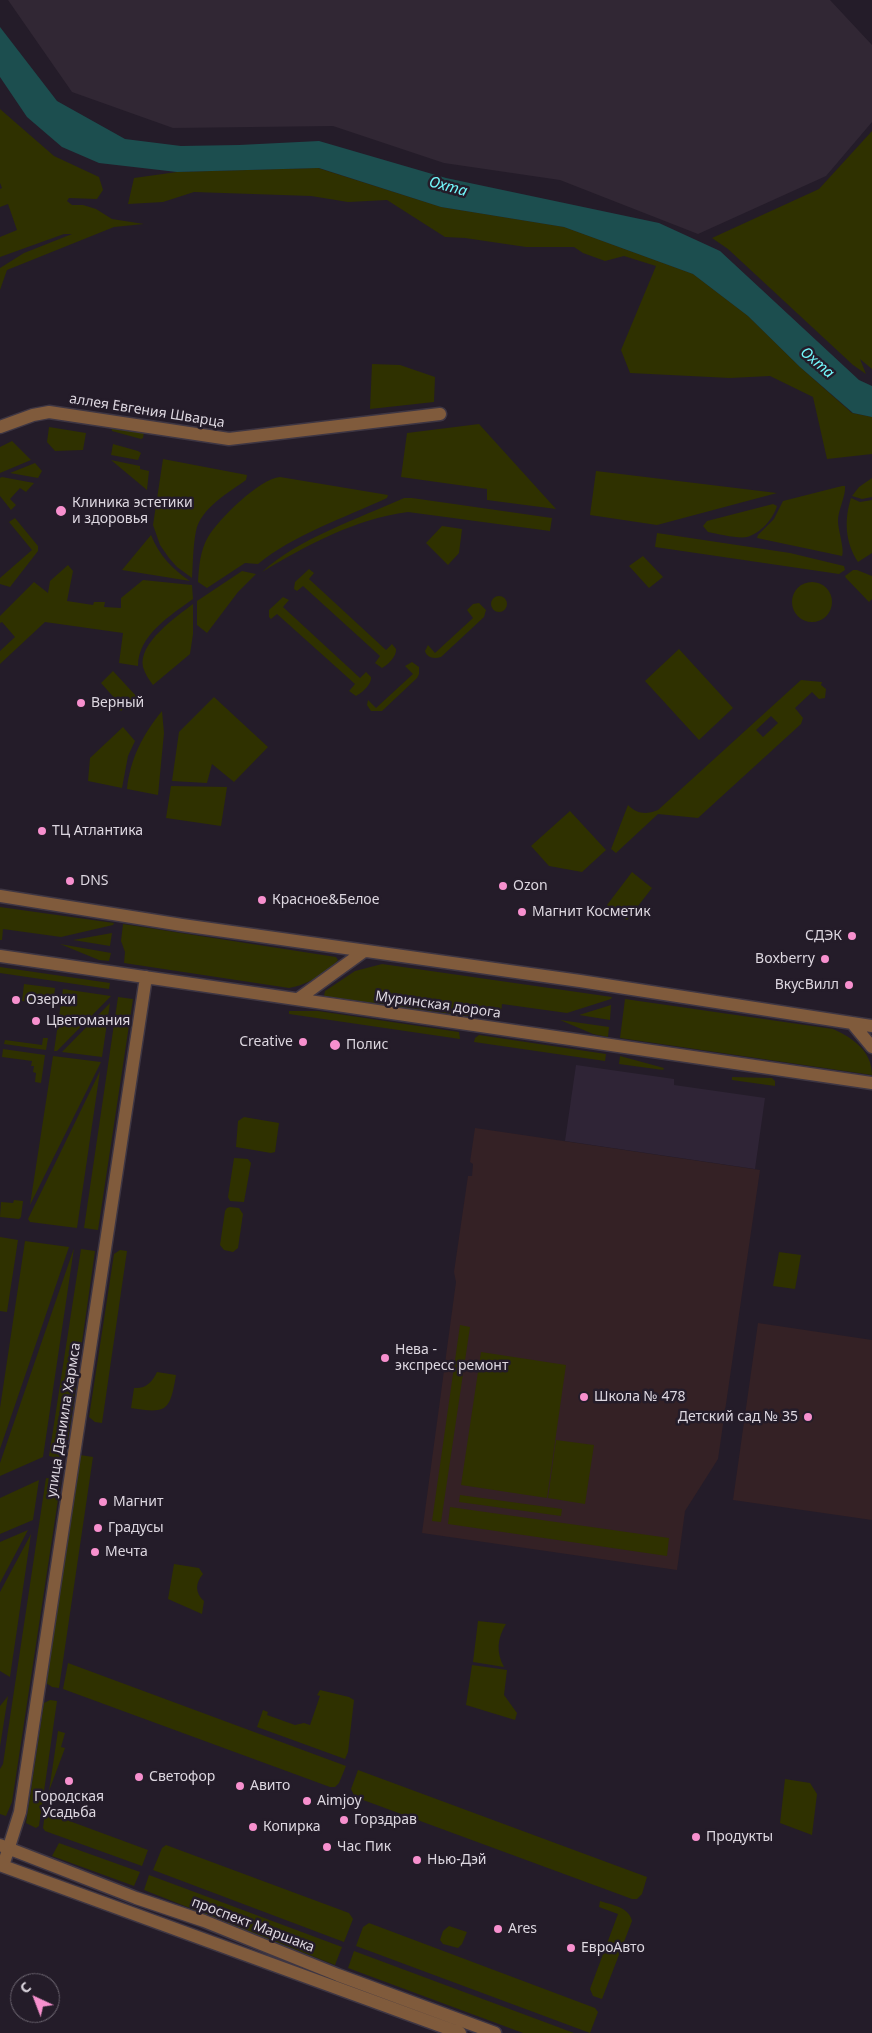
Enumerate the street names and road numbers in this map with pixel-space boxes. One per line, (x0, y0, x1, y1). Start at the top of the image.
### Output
street label: аллея Евгения Шварца (68, 390, 226, 432)
street label: Муринская дорога (374, 988, 502, 1022)
street label: улица Даниила Хармса (43, 1341, 85, 1499)
street label: проспект Маршака (189, 1894, 317, 1956)

